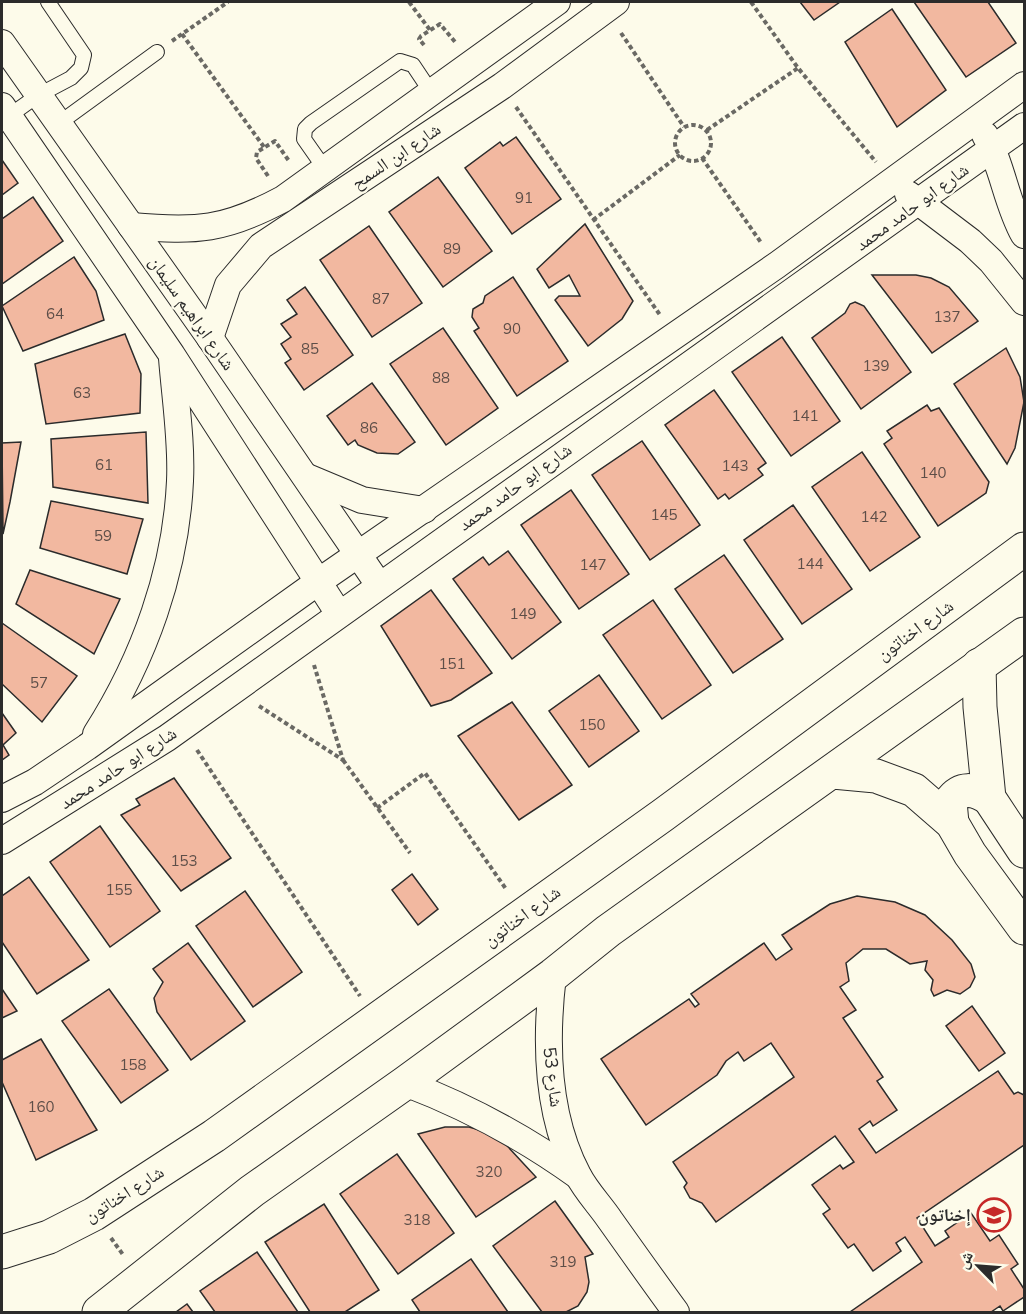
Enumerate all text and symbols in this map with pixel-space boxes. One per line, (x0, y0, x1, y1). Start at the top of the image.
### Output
street label: شارع ابن السمح (347, 117, 445, 195)
street label: شارع ابو حامد محمد (850, 158, 973, 256)
house number: 91 (515, 188, 533, 207)
house number: 89 (443, 239, 461, 258)
street label: شارع ابراهيم سليمان (144, 251, 240, 375)
house number: 87 (372, 289, 390, 308)
house number: 64 (46, 304, 64, 323)
house number: 137 (933, 307, 961, 326)
house number: 90 (503, 319, 521, 338)
house number: 85 (301, 339, 319, 358)
house number: 139 (862, 356, 890, 375)
house number: 88 (432, 368, 450, 387)
house number: 63 (73, 383, 91, 402)
house number: 141 (791, 406, 819, 425)
house number: 86 (360, 418, 378, 437)
street label: شارع ابو حامد محمد (453, 438, 576, 536)
house number: 61 (95, 455, 113, 474)
house number: 143 (721, 456, 749, 475)
house number: 140 (919, 463, 947, 482)
house number: 145 (650, 505, 678, 524)
house number: 142 (860, 507, 888, 526)
house number: 59 (94, 526, 112, 545)
house number: 144 (796, 554, 824, 573)
house number: 147 (579, 555, 607, 574)
street label: شارع اخناتون (872, 594, 958, 665)
house number: 149 (509, 604, 537, 623)
house number: 151 (438, 654, 466, 673)
house number: 57 (30, 673, 48, 692)
house number: 150 (578, 715, 606, 734)
street label: شارع ابو حامد محمد (55, 721, 181, 814)
house number: 153 (170, 851, 198, 870)
house number: 155 (105, 880, 133, 899)
street label: شارع اخناتون (479, 880, 565, 951)
street label: شارع 53 (538, 1045, 569, 1108)
house number: 158 (119, 1055, 147, 1074)
house number: 160 (27, 1097, 55, 1116)
street label: شارع اخناتون (80, 1160, 168, 1227)
house number: 320 (475, 1162, 503, 1181)
school or university icon: إخناتون (976, 1197, 1012, 1233)
place label: إخناتون (918, 1203, 971, 1226)
house number: 318 (403, 1210, 431, 1229)
north arrow (948, 1236, 1008, 1296)
text: ش (952, 1248, 977, 1272)
house number: 319 (549, 1252, 577, 1271)

